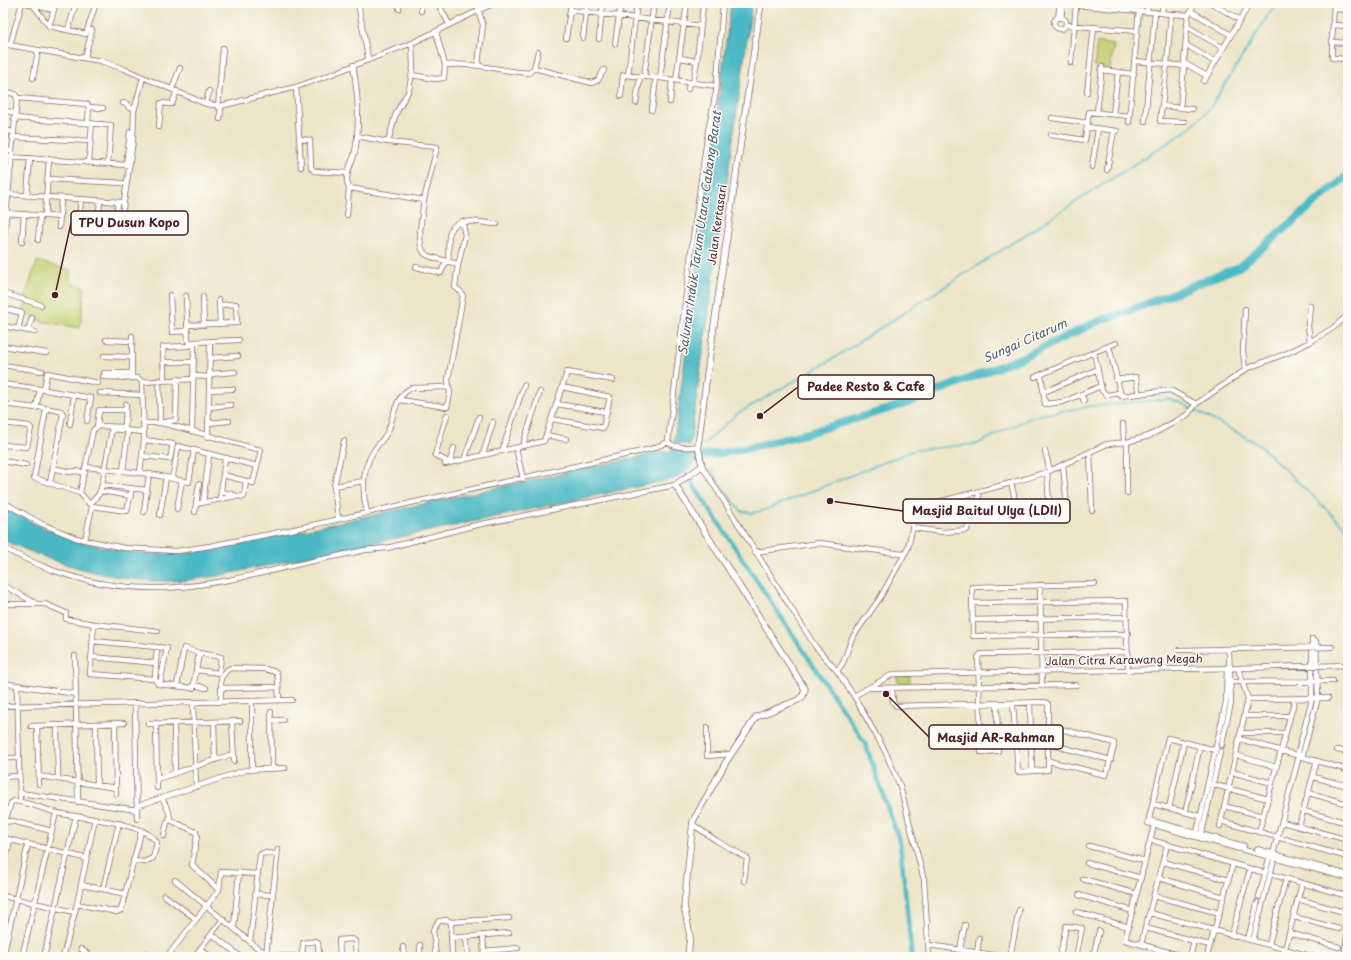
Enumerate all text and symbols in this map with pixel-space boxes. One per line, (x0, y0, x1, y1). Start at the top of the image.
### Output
water label: Saluran Induk Tarum Utara Cabang Barat (673, 108, 725, 356)
street label: Jalan Kertasari (702, 183, 731, 266)
callout: TPU Dusun Kopo (71, 211, 188, 235)
text: TPU Dusun Kopo (78, 213, 180, 231)
water label: Sungai Citarum (980, 313, 1070, 367)
callout: Padee Resto & Cafe (798, 375, 934, 399)
text: Padee Resto & Cafe (807, 377, 925, 395)
callout: Masjid Baitul Ulya (LDII) (903, 499, 1070, 523)
text: Masjid Baitul Ulya (LDII) (912, 501, 1062, 519)
street label: Jalan Citra Karawang Megah (1045, 650, 1203, 669)
callout: Masjid AR-Rahman (929, 725, 1063, 749)
text: Masjid AR-Rahman (937, 728, 1055, 746)
one-way arrow (1218, 743, 1226, 750)
one-way arrow (1253, 898, 1262, 905)

